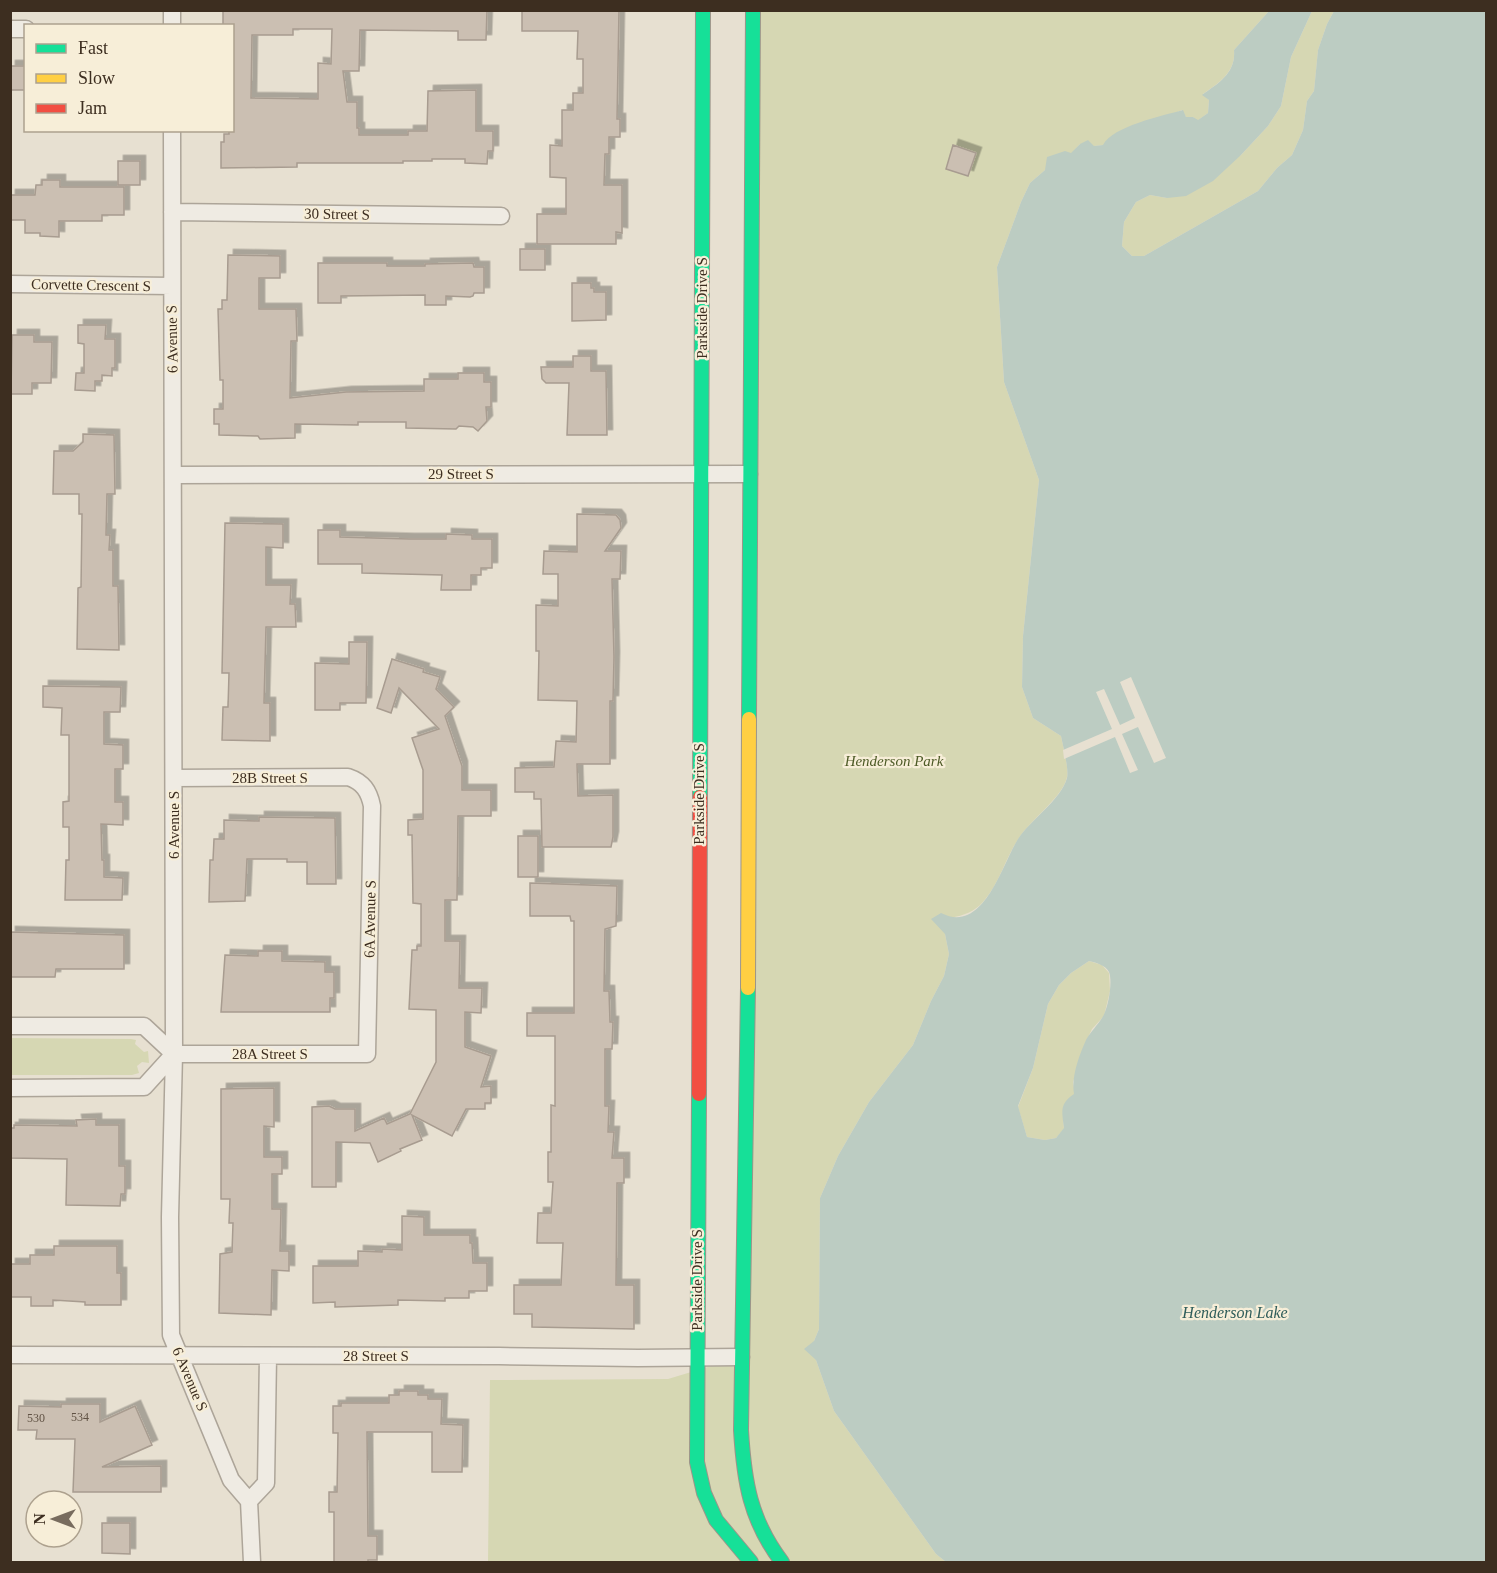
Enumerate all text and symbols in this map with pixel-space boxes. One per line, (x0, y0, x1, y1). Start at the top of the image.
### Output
legend (24, 24, 234, 132)
text: Fast (78, 38, 108, 58)
text: Slow (78, 68, 115, 88)
text: Jam (78, 98, 107, 118)
street label: 30 Street S (304, 205, 370, 223)
street label: Parkside Drive S (694, 257, 710, 359)
street label: Corvette Crescent S (31, 276, 151, 294)
street label: 6 Avenue S (163, 305, 181, 373)
street label: 29 Street S (428, 466, 494, 482)
street label: Parkside Drive S (691, 743, 707, 845)
park label: Henderson Park (844, 753, 944, 769)
street label: 28B Street S (232, 770, 308, 786)
street label: 6 Avenue S (166, 791, 182, 859)
street label: 6A Avenue S (361, 880, 379, 958)
street label: 28A Street S (232, 1046, 308, 1062)
street label: Parkside Drive S (689, 1229, 705, 1331)
water label: Henderson Lake (1181, 1304, 1288, 1321)
street label: 6 Avenue S (169, 1345, 211, 1413)
street label: 28 Street S (343, 1348, 409, 1364)
house number: 534 (71, 1410, 89, 1424)
house number: 530 (27, 1411, 45, 1425)
north arrow (24, 1489, 84, 1549)
text: N (31, 1513, 48, 1525)

